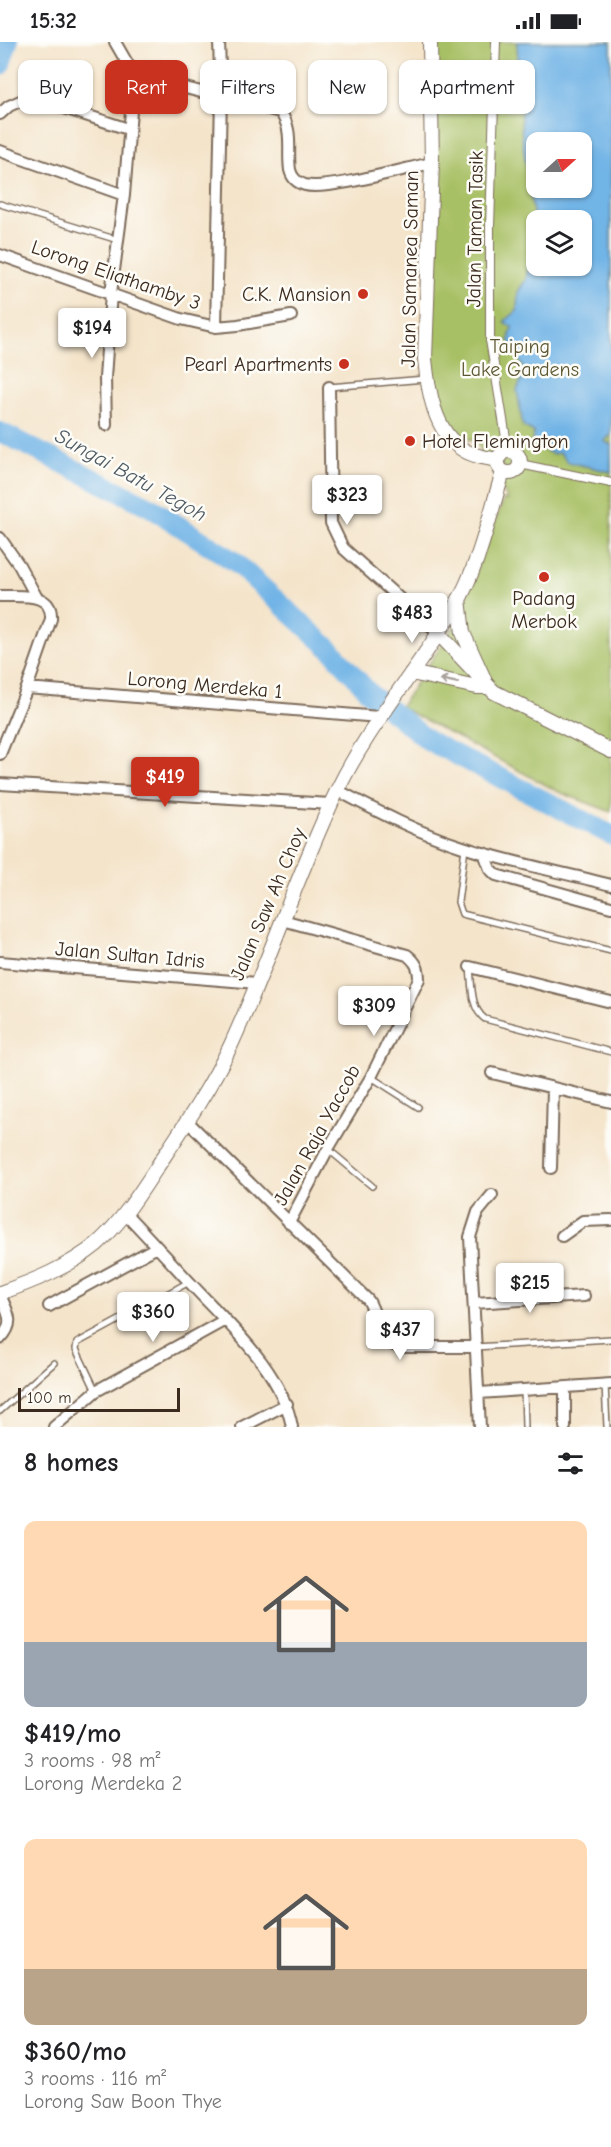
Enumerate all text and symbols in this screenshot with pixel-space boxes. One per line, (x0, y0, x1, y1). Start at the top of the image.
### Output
text: 15:32 (30, 8, 77, 34)
chip: Buy (18, 60, 93, 114)
chip: Rent (105, 60, 188, 114)
chip: Filters (200, 60, 296, 114)
chip: New (308, 60, 387, 114)
chip: Apartment (399, 60, 535, 114)
north arrow (526, 132, 592, 198)
map controls (526, 132, 592, 276)
street label: Jalan Taman Tasik (462, 150, 488, 308)
street label: Jalan Samanea Saman (397, 170, 423, 368)
button: layers (526, 210, 592, 276)
street label: Lorong Eliathamby 3 (28, 235, 204, 315)
place label: C.K. Mansion (242, 283, 351, 306)
marker: C.K. Mansion (356, 287, 370, 301)
pin: $194 (56, 308, 128, 359)
text: $194 (72, 316, 112, 339)
park label: Taiping Lake Gardens (461, 335, 579, 381)
place label: Pearl Apartments (184, 353, 332, 376)
marker: Pearl Apartments (337, 357, 351, 371)
water label: Sungai Batu Tegoh (51, 423, 211, 527)
place label: Hotel Flemington (422, 430, 569, 453)
marker: Hotel Flemington (403, 434, 417, 448)
pin: $323 (311, 475, 383, 526)
text: $323 (326, 483, 368, 506)
marker: Padang Merbok (537, 570, 551, 584)
place label: Padang Merbok (511, 587, 577, 633)
pin: $483 (376, 593, 448, 644)
text: $483 (391, 601, 433, 624)
street label: Lorong Merdeka 1 (126, 667, 284, 703)
one-way arrow (440, 675, 460, 686)
pin: $419 (129, 757, 201, 808)
text: $419 (145, 765, 185, 788)
street label: Jalan Saw Ah Choy (226, 824, 311, 984)
street label: Jalan Sultan Idris (54, 937, 206, 973)
pin: $309 (338, 986, 410, 1037)
text: $309 (352, 994, 396, 1017)
street label: Jalan Raja Yaccob (269, 1061, 365, 1209)
pin: $215 (494, 1263, 566, 1314)
text: $215 (510, 1271, 550, 1294)
pin: $360 (117, 1292, 189, 1343)
text: $360 (131, 1300, 175, 1323)
pin: $437 (364, 1310, 436, 1361)
text: $437 (380, 1318, 420, 1341)
scale bar (18, 1385, 180, 1412)
text: 100 m (27, 1389, 71, 1407)
icon: filters (554, 1447, 587, 1480)
text: 8 homes (24, 1448, 118, 1478)
icon: home (252, 1560, 360, 1668)
text: $419/mo (24, 1719, 121, 1749)
text: 3 rooms · 98 m² (24, 1749, 160, 1772)
text: Lorong Merdeka 2 (24, 1772, 182, 1795)
icon: home (252, 1878, 360, 1986)
text: $360/mo (24, 2037, 126, 2067)
text: 3 rooms · 116 m² (24, 2067, 166, 2090)
text: Lorong Saw Boon Thye (24, 2090, 222, 2113)

